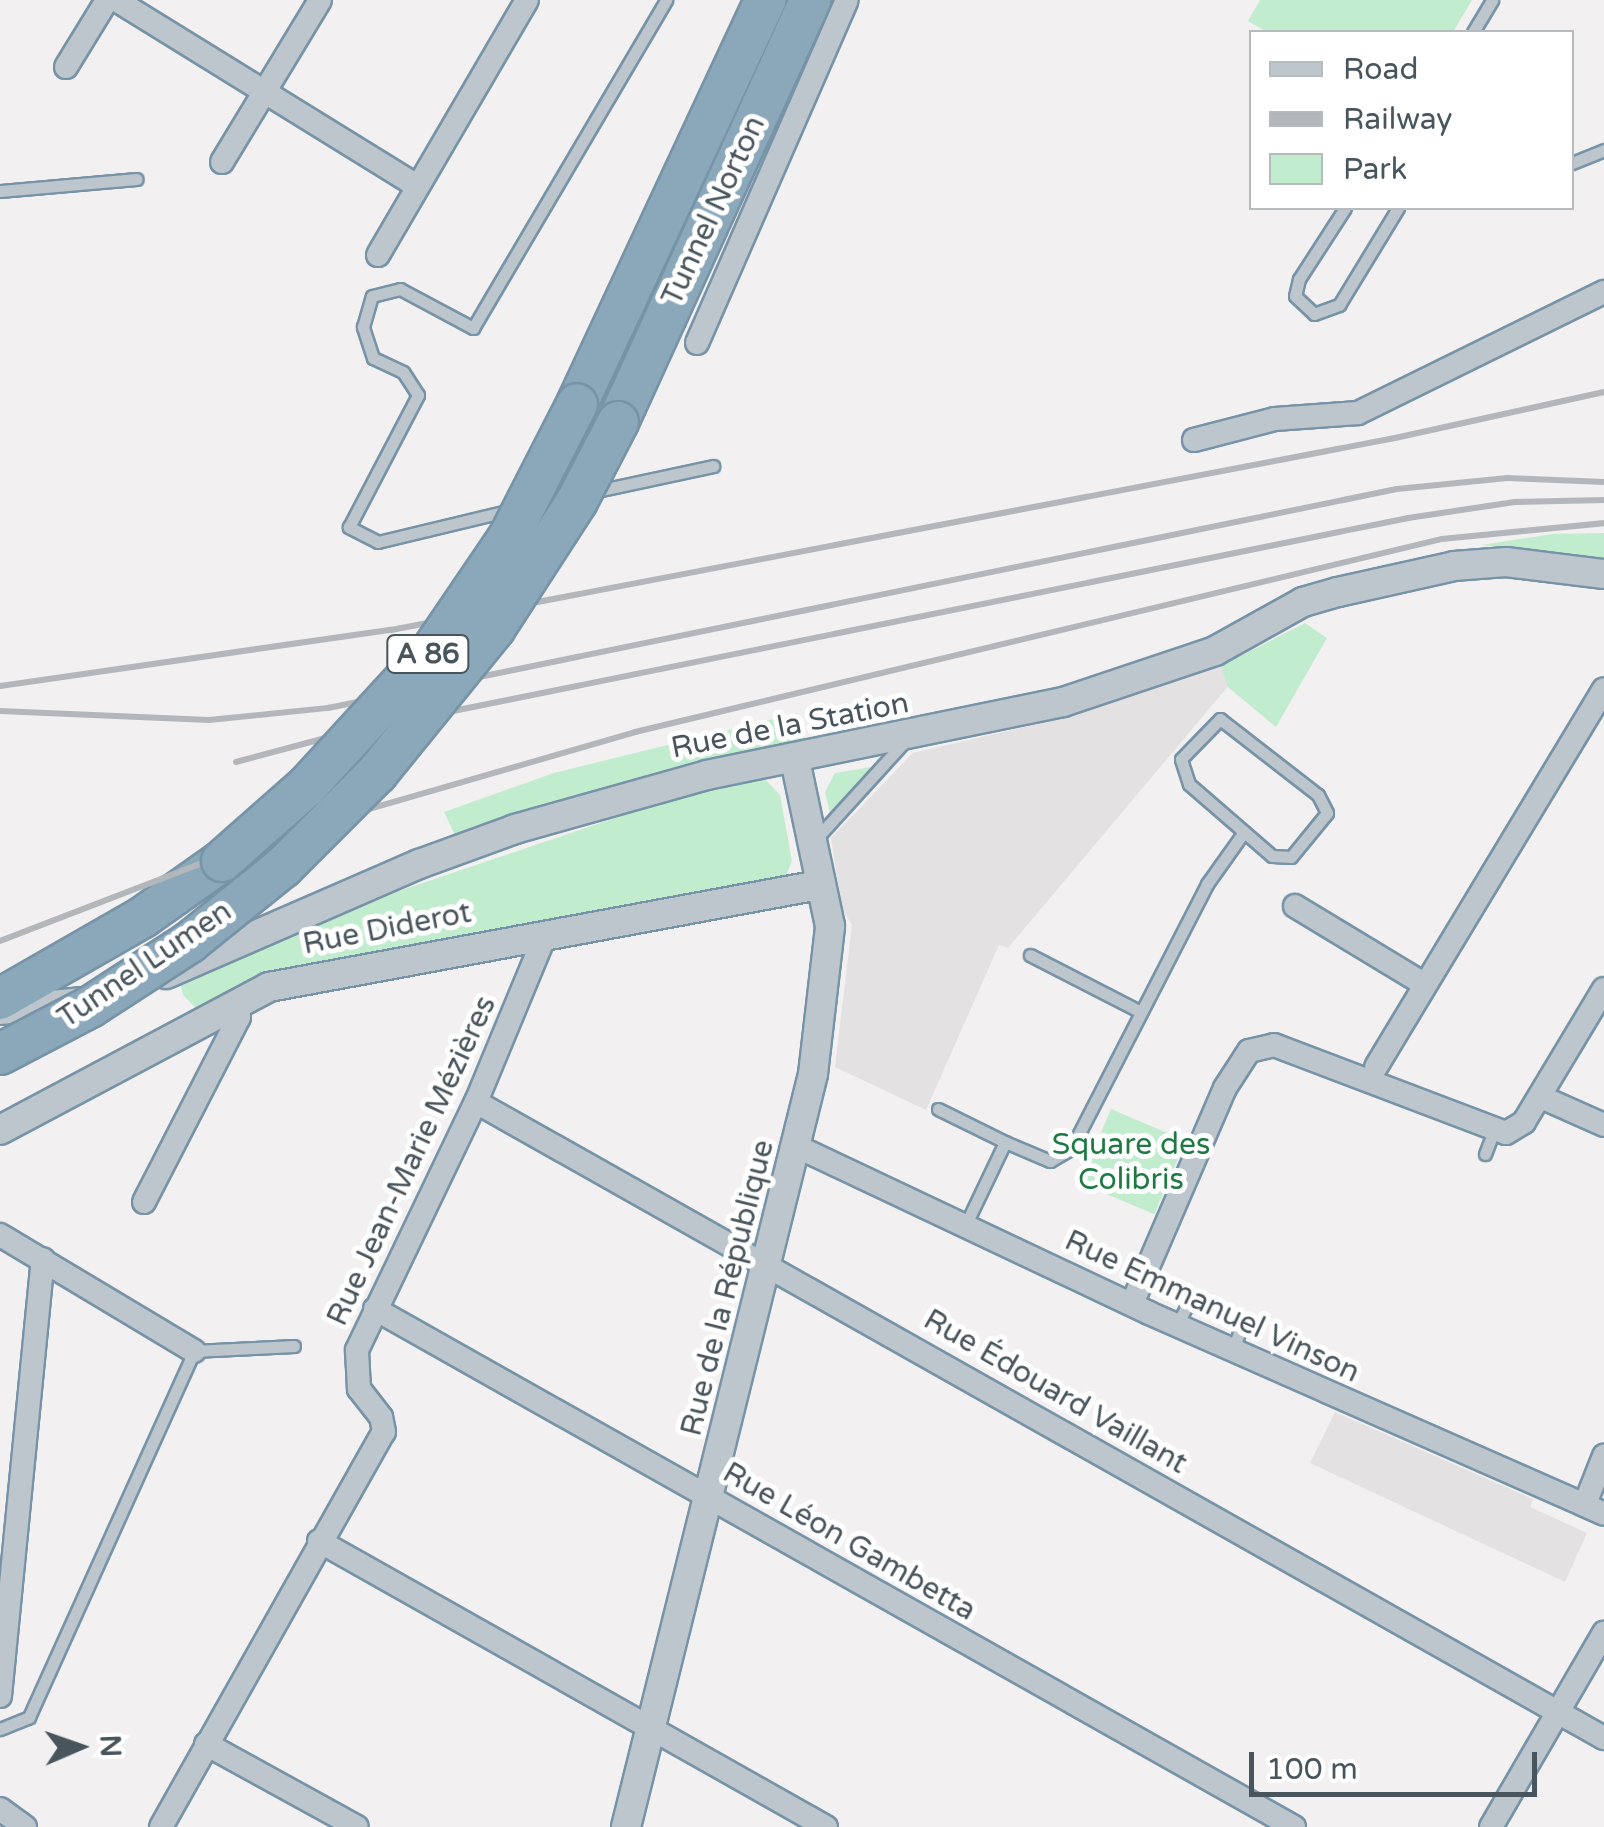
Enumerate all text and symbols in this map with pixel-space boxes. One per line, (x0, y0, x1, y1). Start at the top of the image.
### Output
legend (1249, 30, 1574, 210)
text: Road (1343, 51, 1418, 88)
text: Railway (1343, 101, 1452, 138)
street label: Tunnel Norton (654, 111, 774, 311)
text: Park (1343, 151, 1407, 188)
road number: A 86 (386, 631, 470, 677)
street label: Rue de la Station (668, 685, 912, 767)
street label: Tunnel Lumen (51, 894, 239, 1036)
street label: Rue Diderot (300, 895, 474, 963)
street label: Rue Jean-Marie Mézières (320, 990, 504, 1332)
park label: Square des Colibris (1052, 1127, 1210, 1198)
street label: Rue de la République (674, 1136, 782, 1440)
street label: Rue Emmanuel Vinson (1059, 1223, 1365, 1391)
street label: Rue Édouard Vaillant (917, 1302, 1193, 1482)
street label: Rue Léon Gambetta (716, 1455, 982, 1629)
north arrow (30, 1697, 130, 1797)
scale bar (1254, 1732, 1542, 1794)
text: N (93, 1734, 127, 1758)
text: 100 m (1266, 1751, 1358, 1788)

